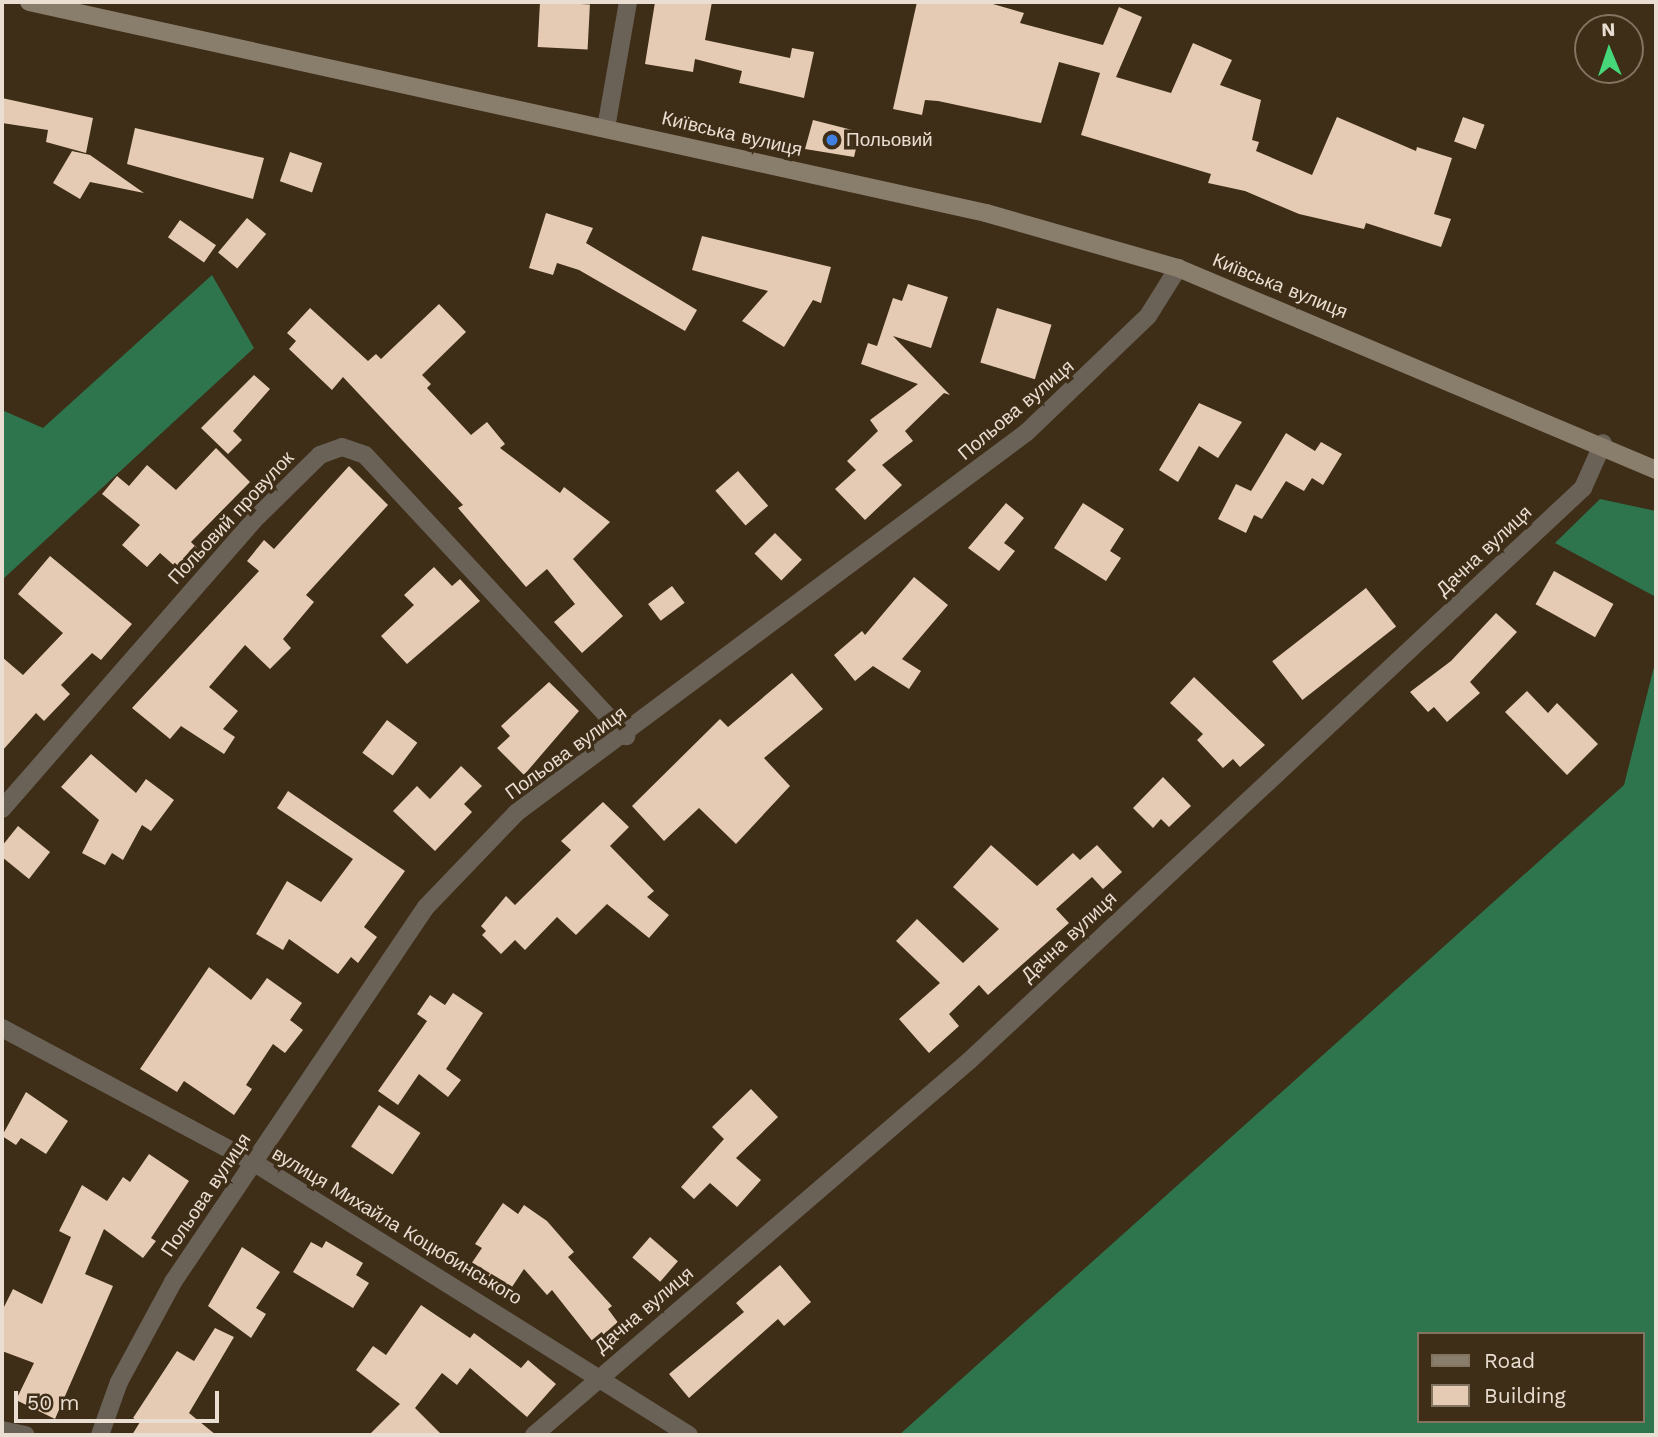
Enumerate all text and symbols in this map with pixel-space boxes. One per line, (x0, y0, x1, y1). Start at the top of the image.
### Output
north arrow (1574, 14, 1644, 84)
text: N (1601, 18, 1616, 41)
street label: Київська вулиця (659, 107, 805, 161)
place label: Польовий (846, 129, 933, 151)
marker: Польовий (824, 132, 840, 148)
street label: Київська вулиця (1209, 249, 1351, 323)
street label: Польова вулиця (954, 355, 1078, 465)
street label: Польовий провулок (163, 447, 299, 589)
street label: Дачна вулиця (1432, 501, 1536, 601)
street label: Польова вулиця (501, 701, 631, 805)
street label: Дачна вулиця (1017, 887, 1121, 987)
street label: Польова вулиця (156, 1129, 256, 1261)
street label: вулиця Михайла Коцюбинського (268, 1142, 526, 1310)
street label: Дачна вулиця (590, 1262, 698, 1358)
legend (1416, 1332, 1644, 1423)
text: Road (1484, 1348, 1535, 1373)
scale bar (18, 1378, 222, 1422)
text: Building (1484, 1383, 1566, 1408)
text: 50 m (27, 1390, 79, 1415)

